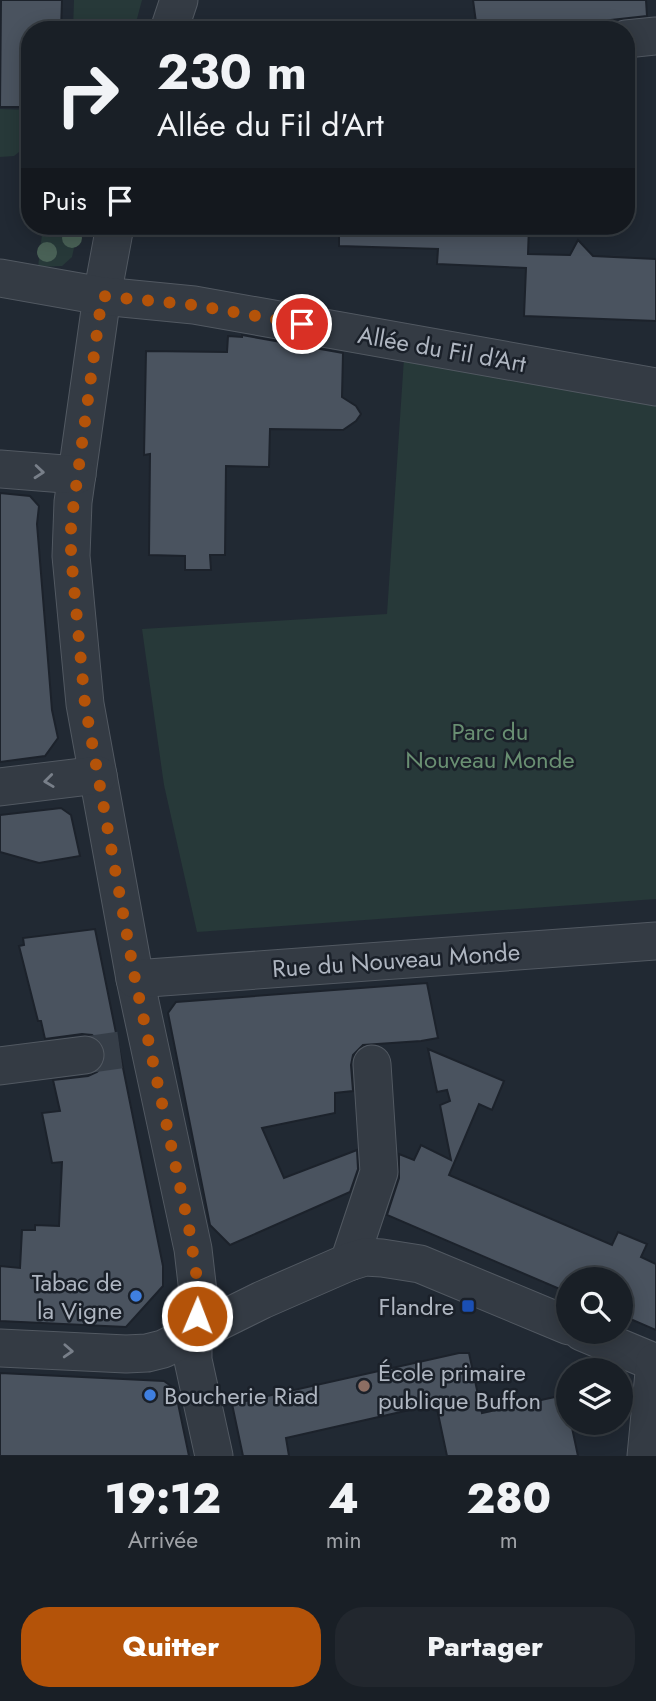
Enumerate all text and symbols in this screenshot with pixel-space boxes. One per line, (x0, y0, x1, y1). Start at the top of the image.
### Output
text: 230 m (157, 37, 307, 107)
icon: right (42, 49, 133, 140)
text: Allée du Fil d'Art (157, 102, 384, 148)
text: Puis (42, 182, 87, 220)
icon: arrive (101, 182, 139, 220)
pin (272, 294, 332, 354)
icon: arrive (283, 305, 321, 343)
street label: Allée du Fil d'Art (355, 317, 529, 381)
one-way arrow (33, 464, 44, 479)
park label: Parc du Nouveau Monde (405, 714, 575, 777)
one-way arrow (43, 774, 55, 789)
street label: Rue du Nouveau Monde (271, 934, 521, 986)
place label: Tabac de la Vigne (32, 1265, 122, 1328)
map controls (556, 1267, 633, 1435)
button: search (556, 1267, 633, 1344)
position arrow (160, 1279, 234, 1353)
marker: Tabac de la Vigne (128, 1288, 144, 1304)
place label: Flandre (378, 1289, 454, 1324)
marker: Flandre (460, 1298, 476, 1314)
one-way arrow (63, 1344, 74, 1359)
place label: École primaire publique Buffon (378, 1355, 541, 1418)
button: layers (556, 1358, 633, 1435)
place label: Boucherie Riad (164, 1378, 318, 1413)
marker: École primaire publique Buffon (356, 1378, 372, 1394)
marker: Boucherie Riad (142, 1387, 158, 1403)
text: 19:12 (105, 1468, 221, 1529)
text: 4 (328, 1468, 359, 1529)
text: 280 (467, 1468, 551, 1529)
text: Arrivée (128, 1523, 198, 1557)
text: min (326, 1523, 362, 1557)
text: m (500, 1523, 518, 1557)
button: Quitter (21, 1607, 321, 1687)
button: Partager (335, 1607, 635, 1687)

